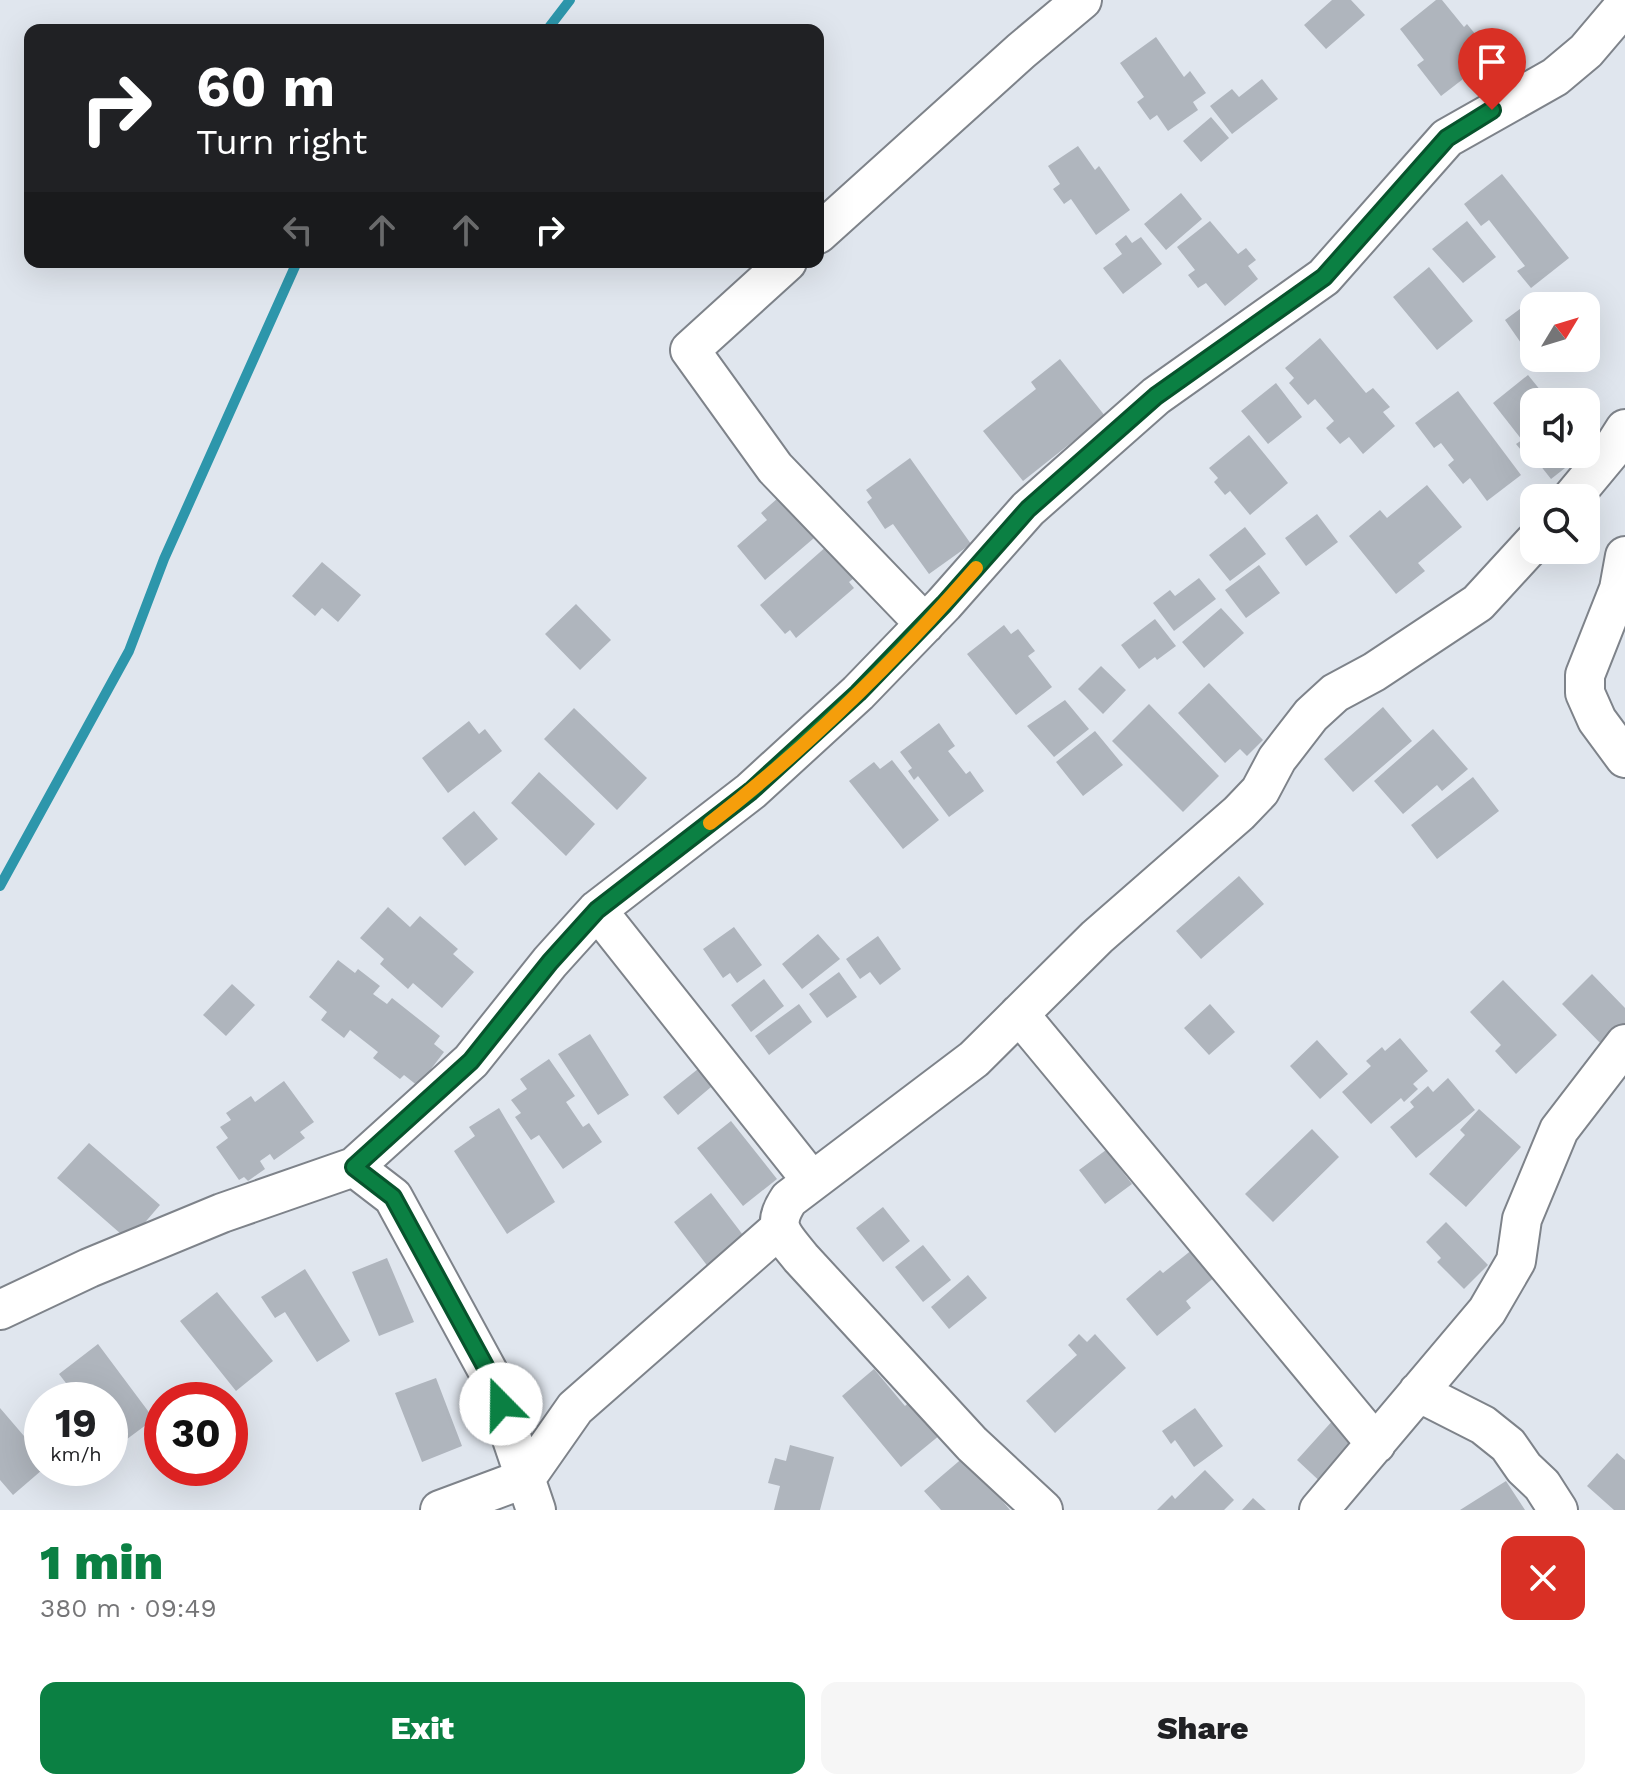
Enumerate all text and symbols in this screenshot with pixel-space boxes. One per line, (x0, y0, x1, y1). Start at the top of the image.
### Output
pin (1458, 28, 1526, 110)
icon: arrive (1470, 40, 1514, 84)
text: 60 m (196, 54, 335, 120)
icon: right (64, 56, 168, 160)
text: Turn right (196, 121, 367, 163)
icon: left (276, 208, 320, 252)
icon: ahead (360, 208, 404, 252)
icon: ahead (444, 208, 488, 252)
icon: right (528, 208, 572, 252)
north arrow (1520, 292, 1600, 372)
map controls (1520, 292, 1600, 564)
button: sound (1520, 388, 1600, 468)
button: search (1520, 484, 1600, 564)
position arrow (459, 1362, 543, 1446)
speed limit sign: 30 (144, 1382, 248, 1486)
text: 19 (55, 1400, 97, 1447)
text: km/h (50, 1442, 102, 1466)
text: 1 min (40, 1534, 163, 1591)
button: close (1501, 1536, 1585, 1620)
text: 380 m · 09:49 (40, 1593, 216, 1623)
button: Exit (40, 1682, 805, 1774)
button: Share (821, 1682, 1585, 1774)

